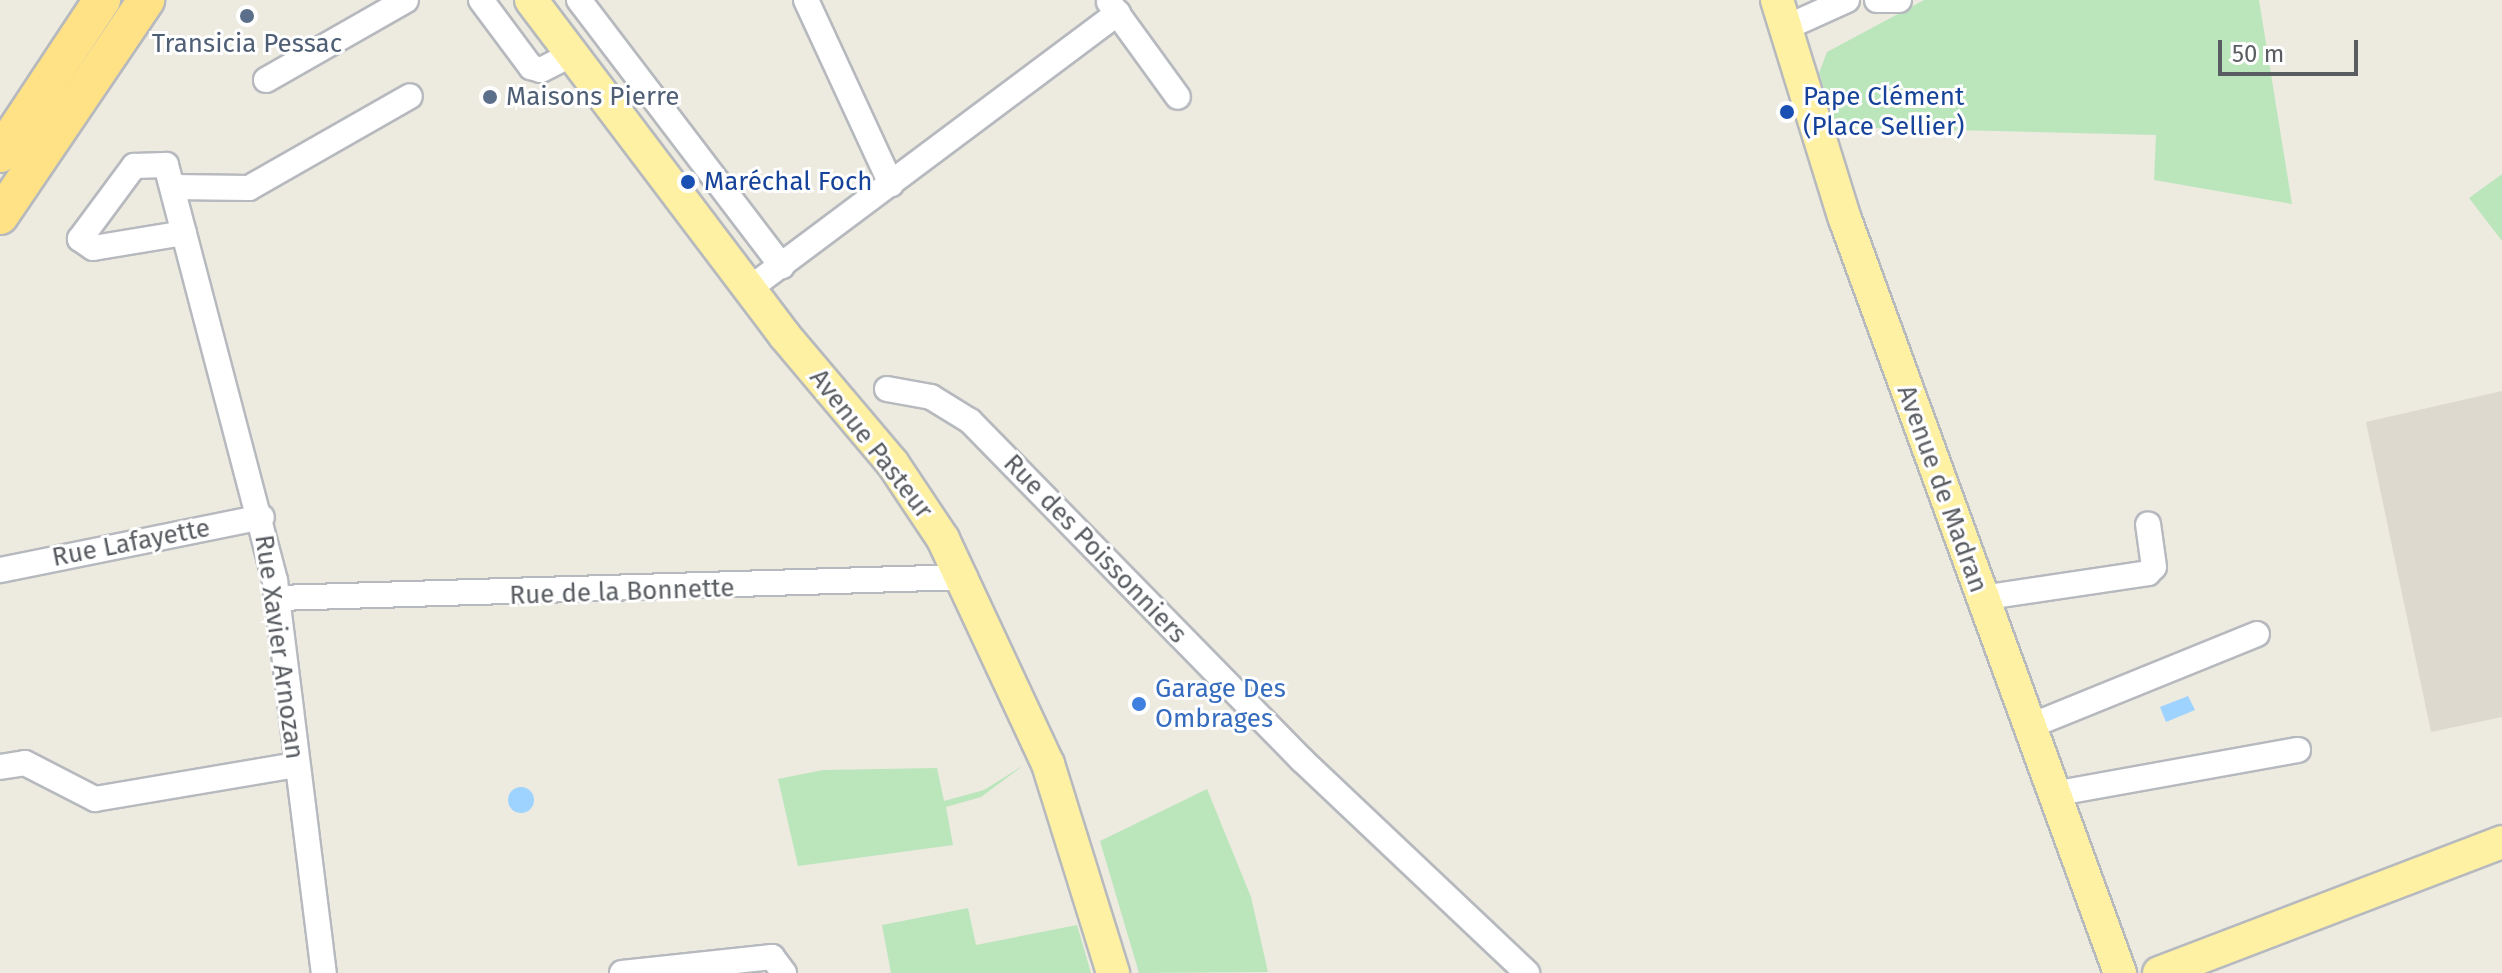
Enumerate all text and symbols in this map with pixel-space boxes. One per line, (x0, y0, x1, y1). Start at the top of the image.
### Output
marker: Transicia Pessac (238, 7, 256, 25)
scale bar (2222, 24, 2362, 74)
place label: Transicia Pessac (152, 28, 342, 60)
text: 50 m (2232, 40, 2284, 68)
place label: Maisons Pierre (506, 81, 679, 113)
place label: Pape Clément (Place Sellier) (1803, 81, 1964, 142)
marker: Maisons Pierre (481, 88, 499, 106)
marker: Pape Clément (Place Sellier) (1778, 103, 1796, 121)
place label: Maréchal Foch (704, 166, 873, 198)
marker: Maréchal Foch (679, 173, 697, 191)
street label: Avenue Pasteur (803, 363, 939, 525)
street label: Avenue de Madran (1890, 381, 1994, 597)
street label: Rue des Poissonniers (997, 448, 1193, 650)
street label: Rue Lafayette (49, 512, 213, 574)
street label: Rue Xavier Arnozan (248, 533, 310, 761)
street label: Rue de la Bonnette (509, 572, 735, 612)
place label: Garage Des Ombrages (1155, 673, 1286, 734)
marker: Garage Des Ombrages (1130, 695, 1148, 713)

